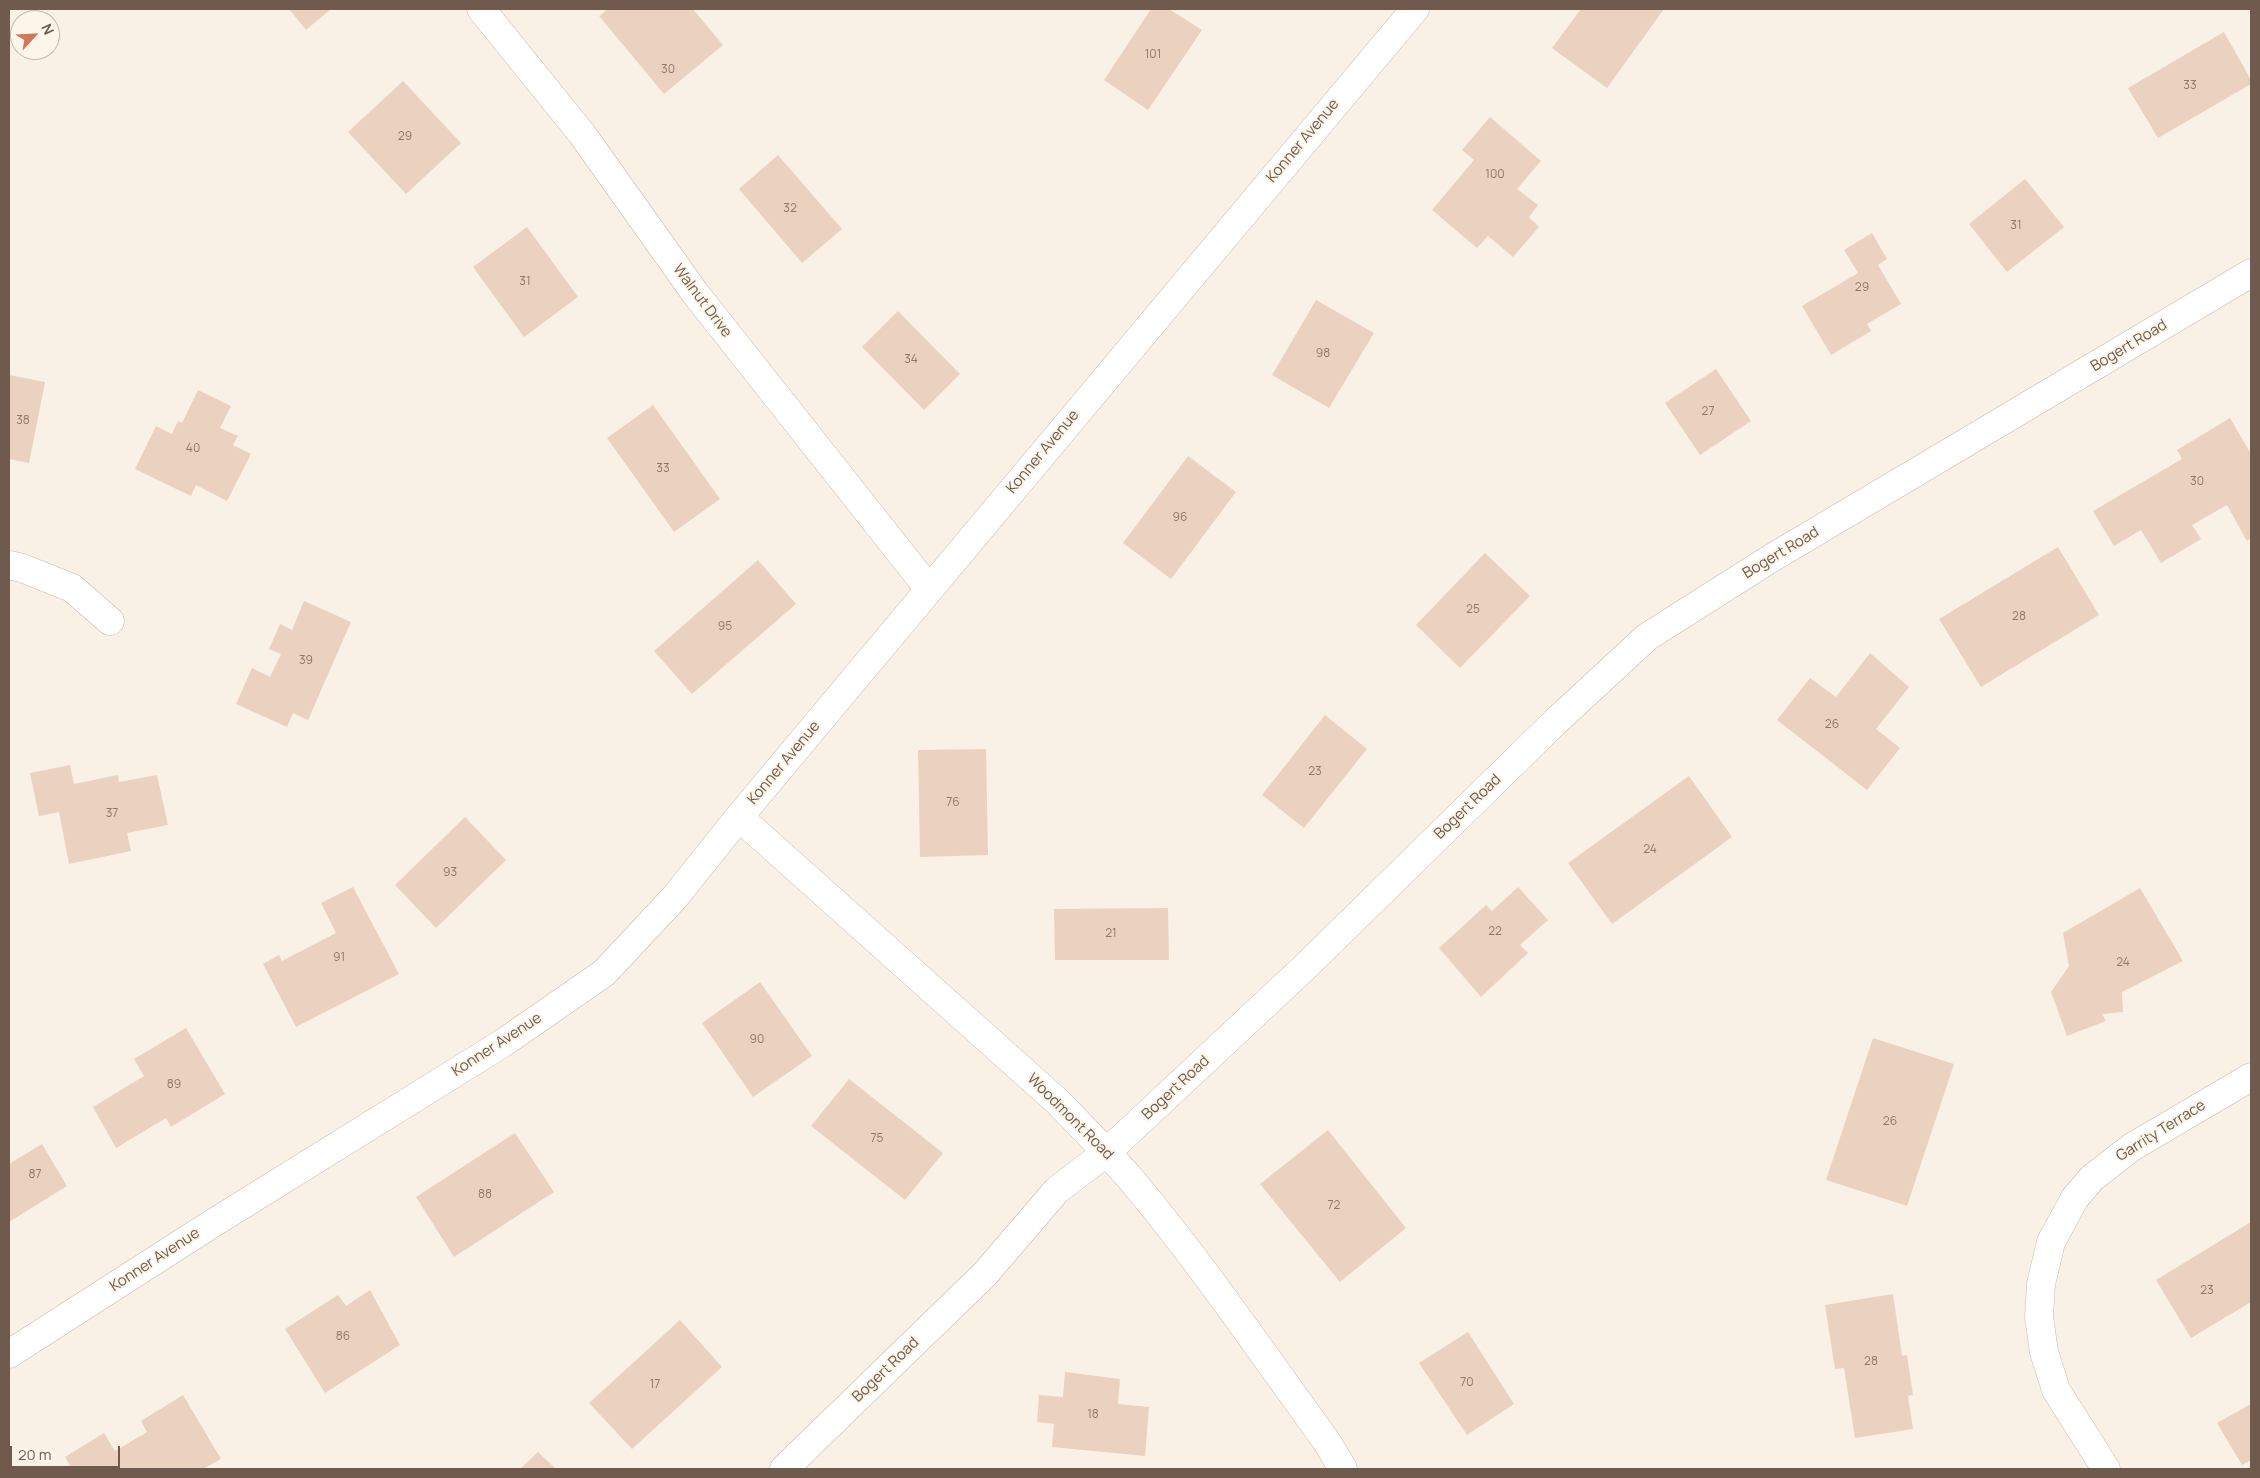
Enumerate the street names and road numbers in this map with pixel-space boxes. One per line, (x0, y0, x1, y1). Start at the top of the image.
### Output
street label: Konner Avenue (1263, 96, 1343, 186)
street label: Walnut Drive (669, 261, 735, 341)
street label: Bogert Road (2088, 316, 2170, 376)
street label: Konner Avenue (1003, 407, 1083, 497)
street label: Bogert Road (1740, 523, 1822, 583)
street label: Konner Avenue (744, 718, 824, 808)
street label: Bogert Road (1431, 771, 1505, 843)
street label: Konner Avenue (449, 1009, 545, 1081)
street label: Bogert Road (1139, 1052, 1213, 1124)
street label: Woodmont Road (1023, 1070, 1117, 1164)
street label: Garrity Terrace (2113, 1096, 2209, 1166)
street label: Konner Avenue (107, 1224, 203, 1296)
street label: Bogert Road (849, 1334, 923, 1406)

